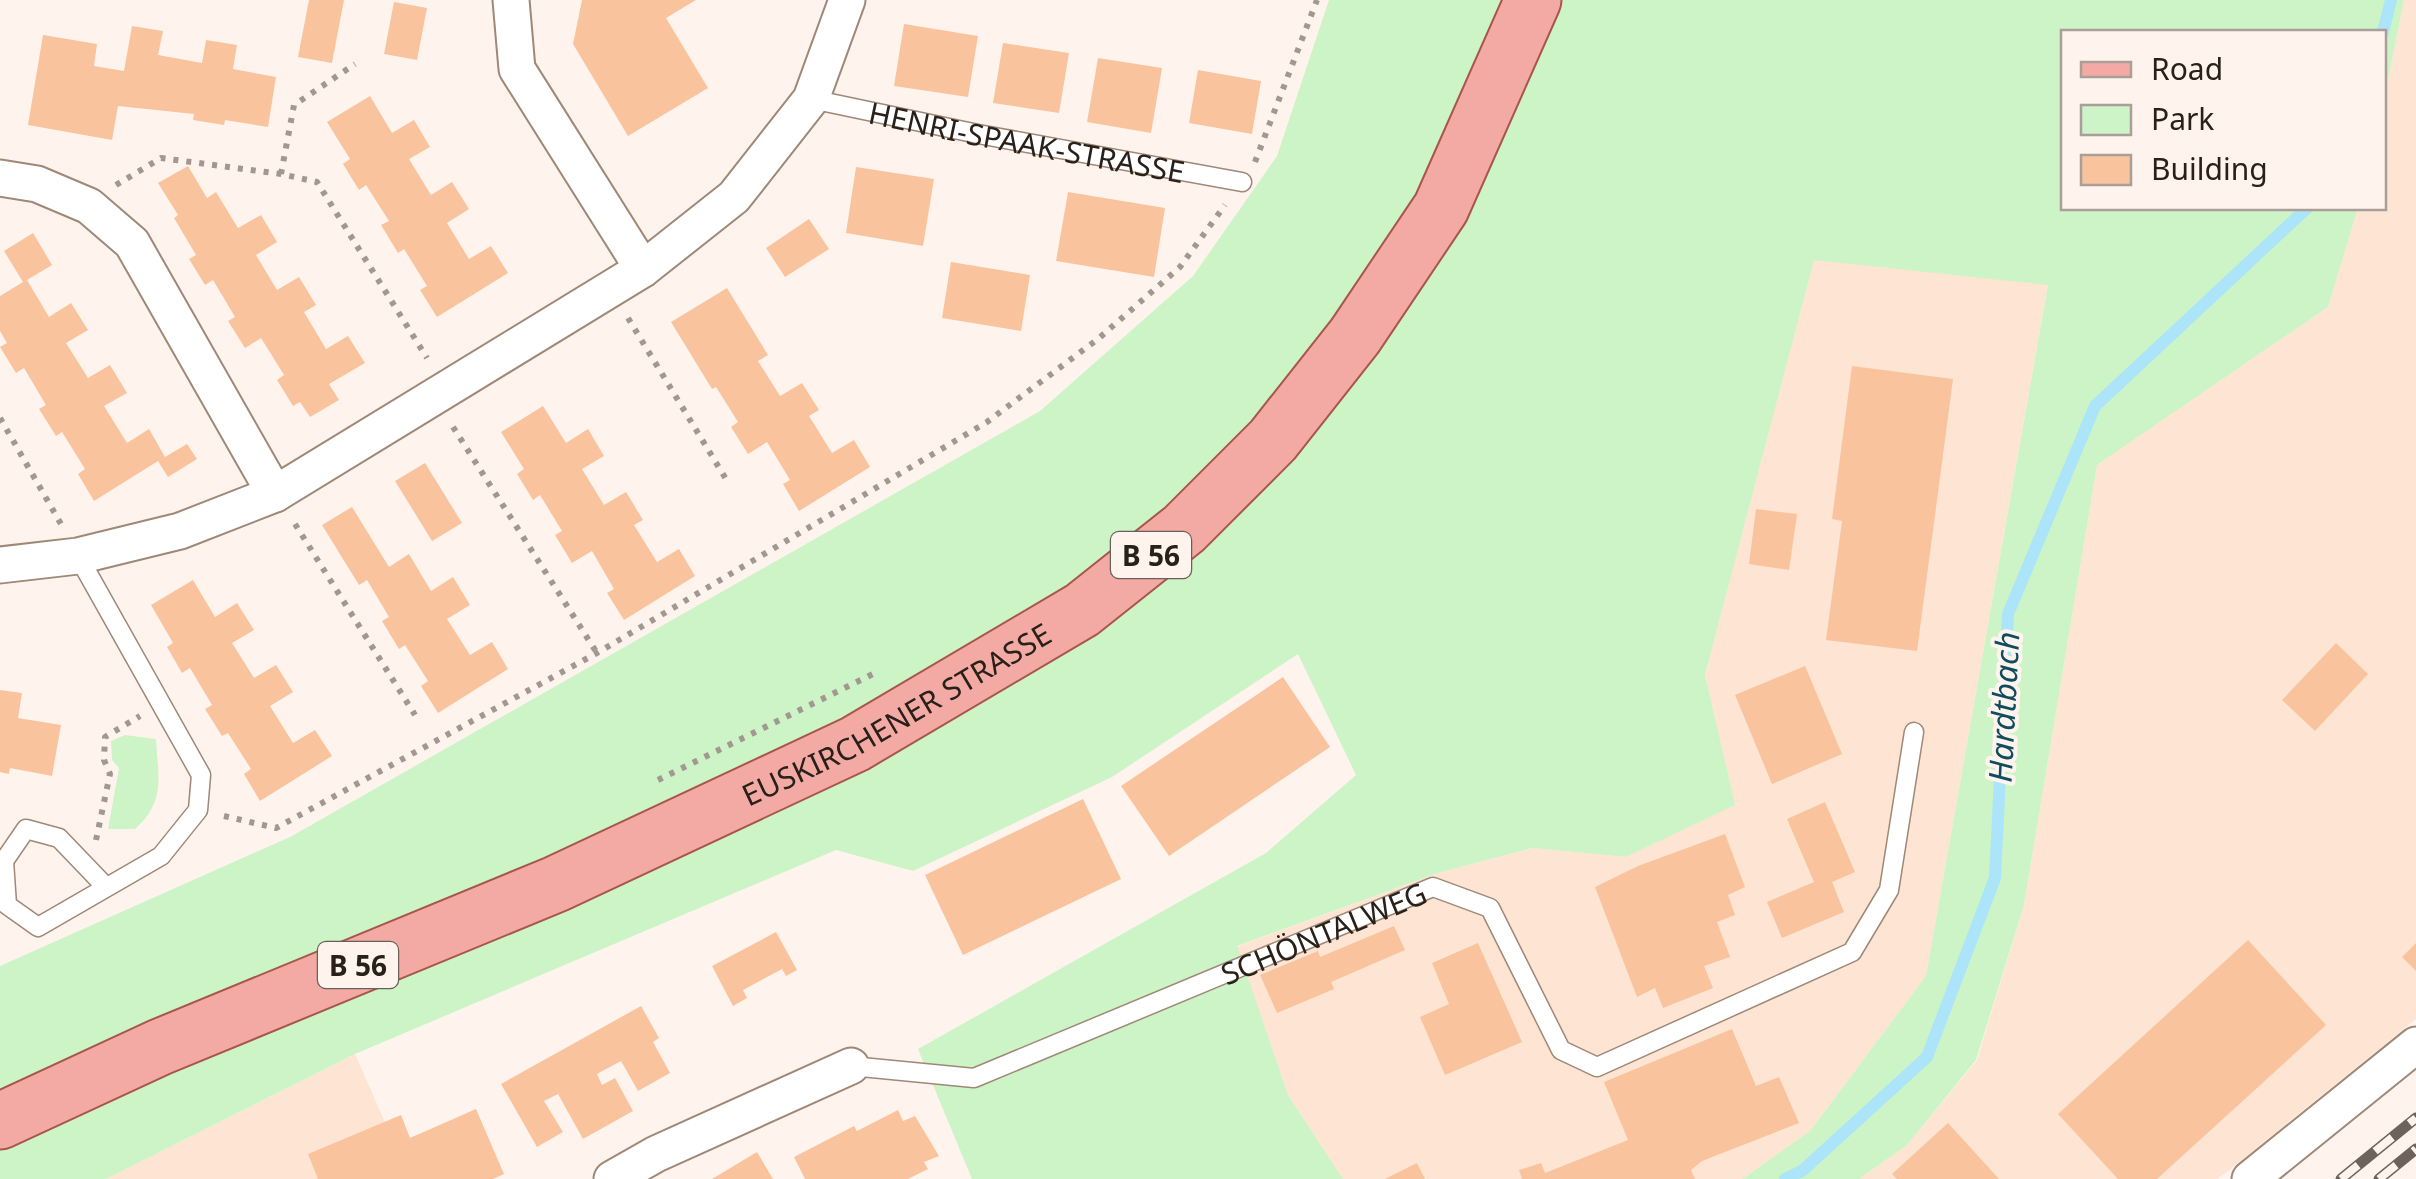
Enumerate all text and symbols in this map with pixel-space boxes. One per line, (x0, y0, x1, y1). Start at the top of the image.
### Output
legend (2061, 30, 2386, 210)
text: Road (2151, 48, 2223, 89)
street label: HENRI-SPAAK-STRASSE (865, 91, 1188, 192)
text: Park (2151, 98, 2214, 139)
text: Building (2151, 148, 2268, 189)
road number: B 56 (1111, 532, 1191, 578)
street label: EUSKIRCHENER STRASSE (735, 613, 1058, 815)
water label: Hardtbach (1978, 631, 2028, 783)
street label: SCHÖNTALWEG (1214, 872, 1432, 994)
road number: B 56 (318, 942, 398, 988)

